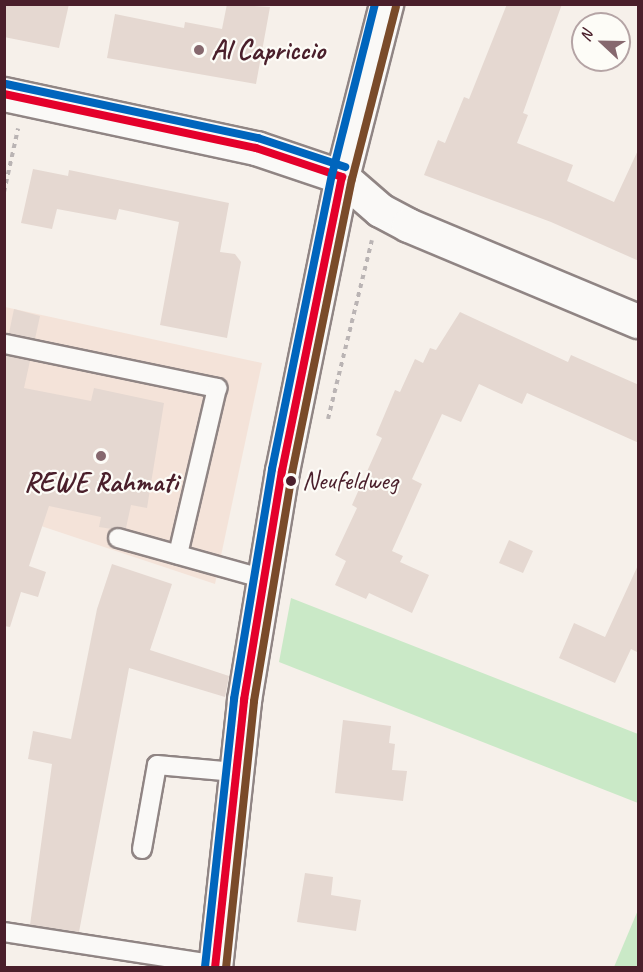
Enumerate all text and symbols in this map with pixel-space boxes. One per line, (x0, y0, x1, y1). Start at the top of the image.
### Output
north arrow (571, 12, 631, 72)
text: N (575, 28, 597, 44)
place label: Al Capriccio (211, 33, 326, 67)
marker: Al Capriccio (192, 43, 206, 57)
marker: REWE Rahmati (94, 449, 108, 463)
place label: REWE Rahmati (23, 465, 179, 499)
place label: Neufeldweg (302, 465, 398, 497)
marker: Neufeldweg (285, 475, 297, 487)

